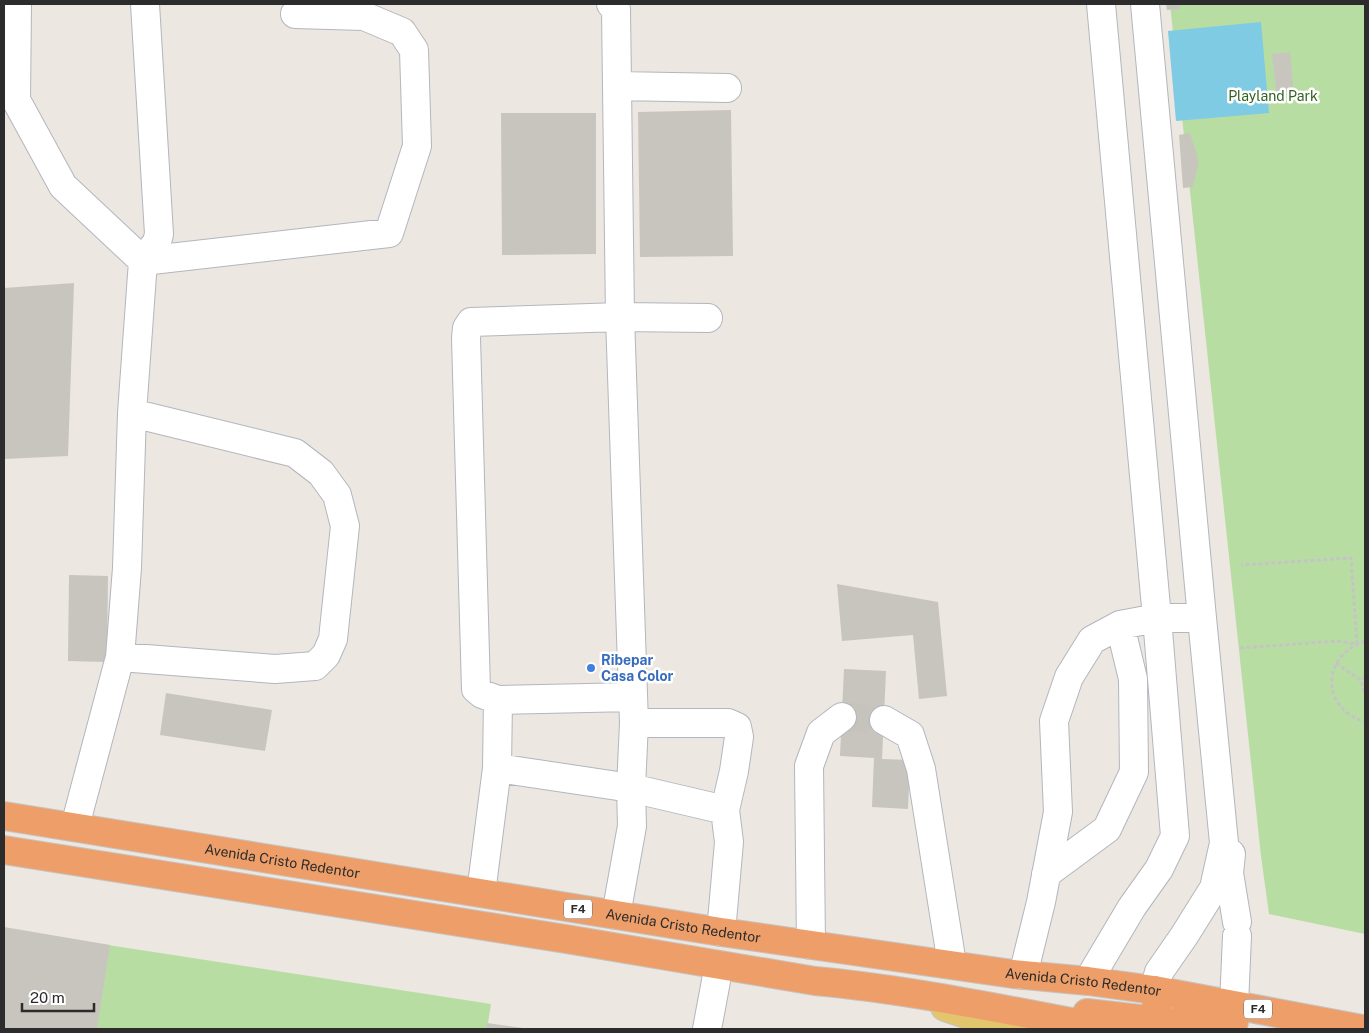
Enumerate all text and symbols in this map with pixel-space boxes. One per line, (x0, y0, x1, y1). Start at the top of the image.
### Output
park label: Playland Park (1228, 88, 1318, 104)
place label: Ribepar Casa Color (601, 652, 674, 684)
marker: Ribepar Casa Color (585, 662, 597, 674)
street label: Avenida Cristo Redentor (204, 841, 361, 881)
road number: F4 (564, 900, 592, 919)
street label: Avenida Cristo Redentor (604, 905, 762, 946)
street label: Avenida Cristo Redentor (1004, 965, 1163, 999)
scale bar (22, 980, 95, 1012)
text: 20 m (30, 989, 65, 1006)
road number: F4 (1244, 1000, 1272, 1019)

